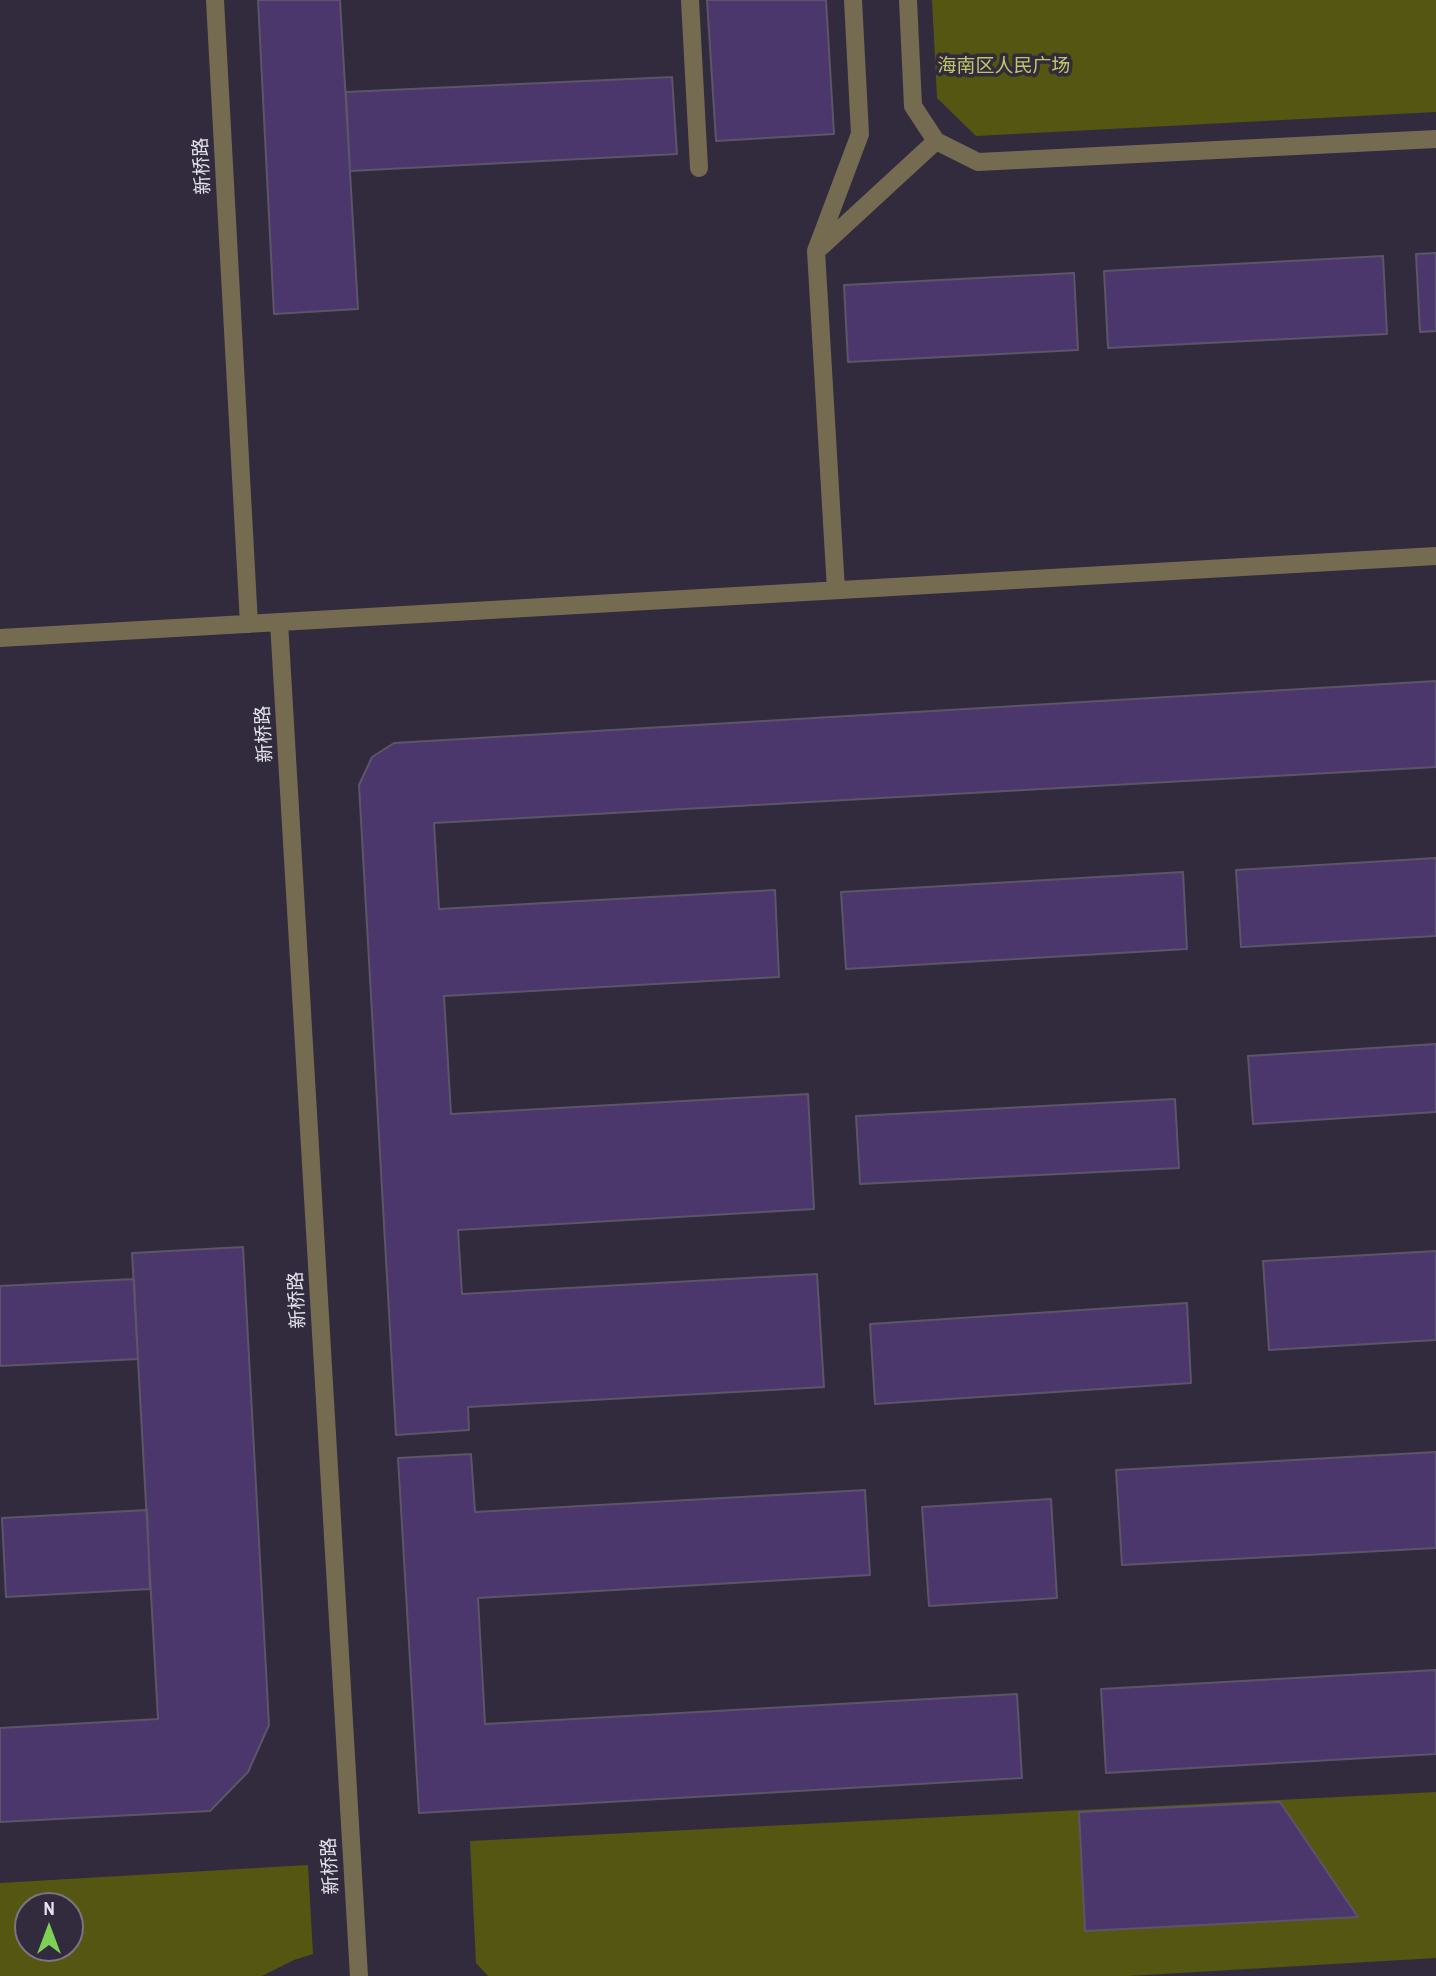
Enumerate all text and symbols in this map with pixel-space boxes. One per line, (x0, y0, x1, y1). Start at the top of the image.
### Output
park label: 海南区人民广场 (938, 56, 1070, 78)
street label: 新桥路 (190, 137, 216, 195)
street label: 新桥路 (252, 705, 278, 763)
street label: 新桥路 (285, 1271, 311, 1329)
street label: 新桥路 (318, 1837, 344, 1895)
north arrow (14, 1892, 84, 1962)
text: N (43, 1895, 55, 1921)

